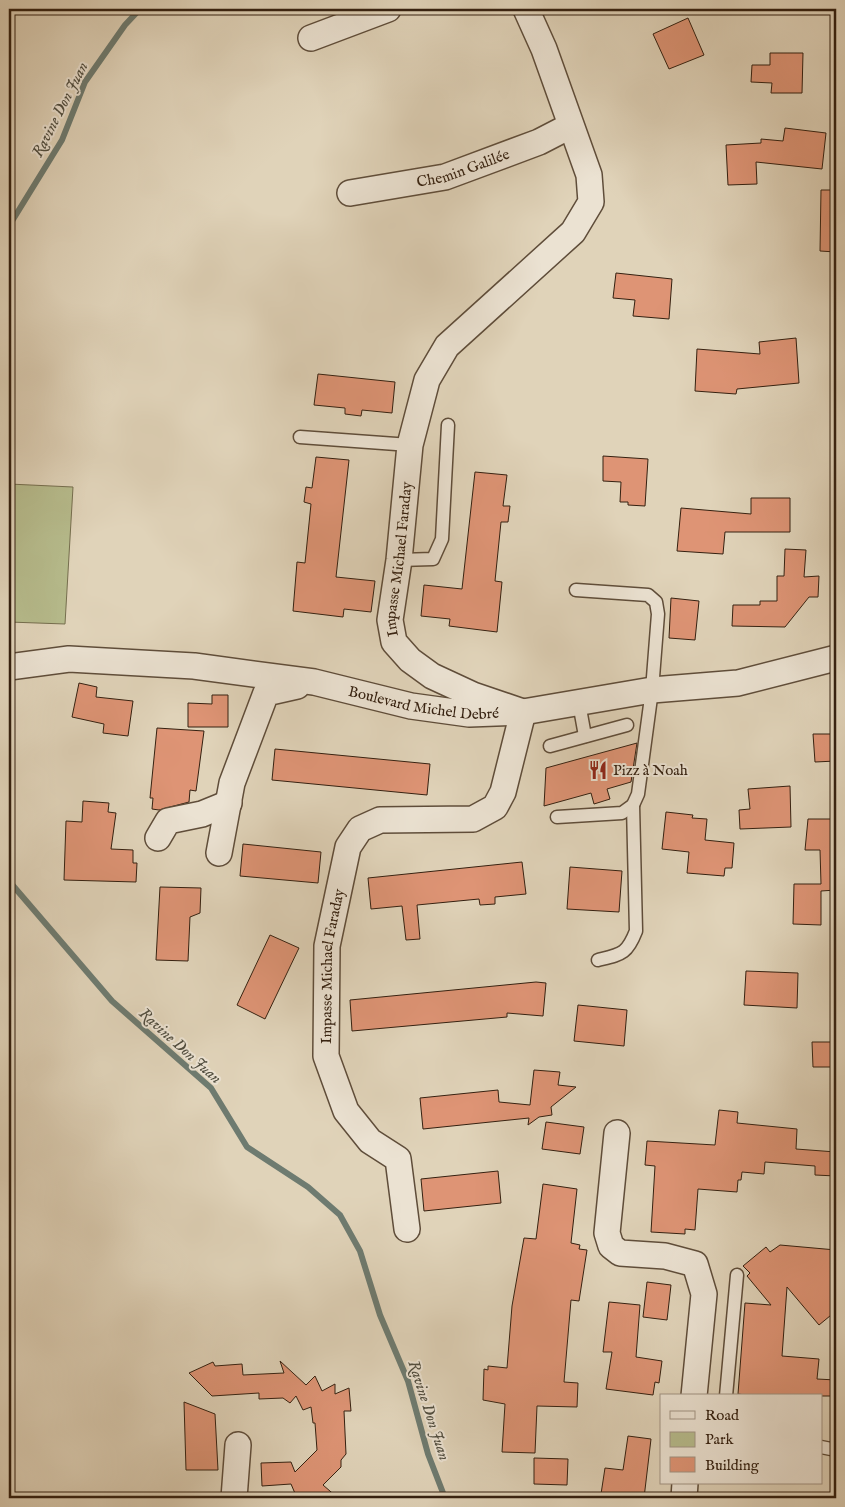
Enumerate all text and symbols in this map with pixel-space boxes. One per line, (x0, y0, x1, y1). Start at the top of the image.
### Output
water label: Ravine Don Juan (28, 59, 93, 161)
street label: Chemin Galilée (415, 145, 512, 192)
street label: Impasse Michael Faraday (381, 480, 417, 638)
street label: Boulevard Michel Debré (346, 682, 500, 724)
restaurant icon: Pizz à Noah (587, 759, 609, 781)
place label: Pizz à Noah (613, 761, 688, 780)
street label: Impasse Michael Faraday (317, 887, 349, 1044)
water label: Ravine Don Juan (134, 1004, 225, 1089)
water label: Ravine Don Juan (402, 1358, 454, 1463)
legend (660, 1394, 822, 1484)
text: Road (705, 1406, 740, 1425)
text: Park (705, 1430, 735, 1449)
text: Building (705, 1456, 760, 1475)

